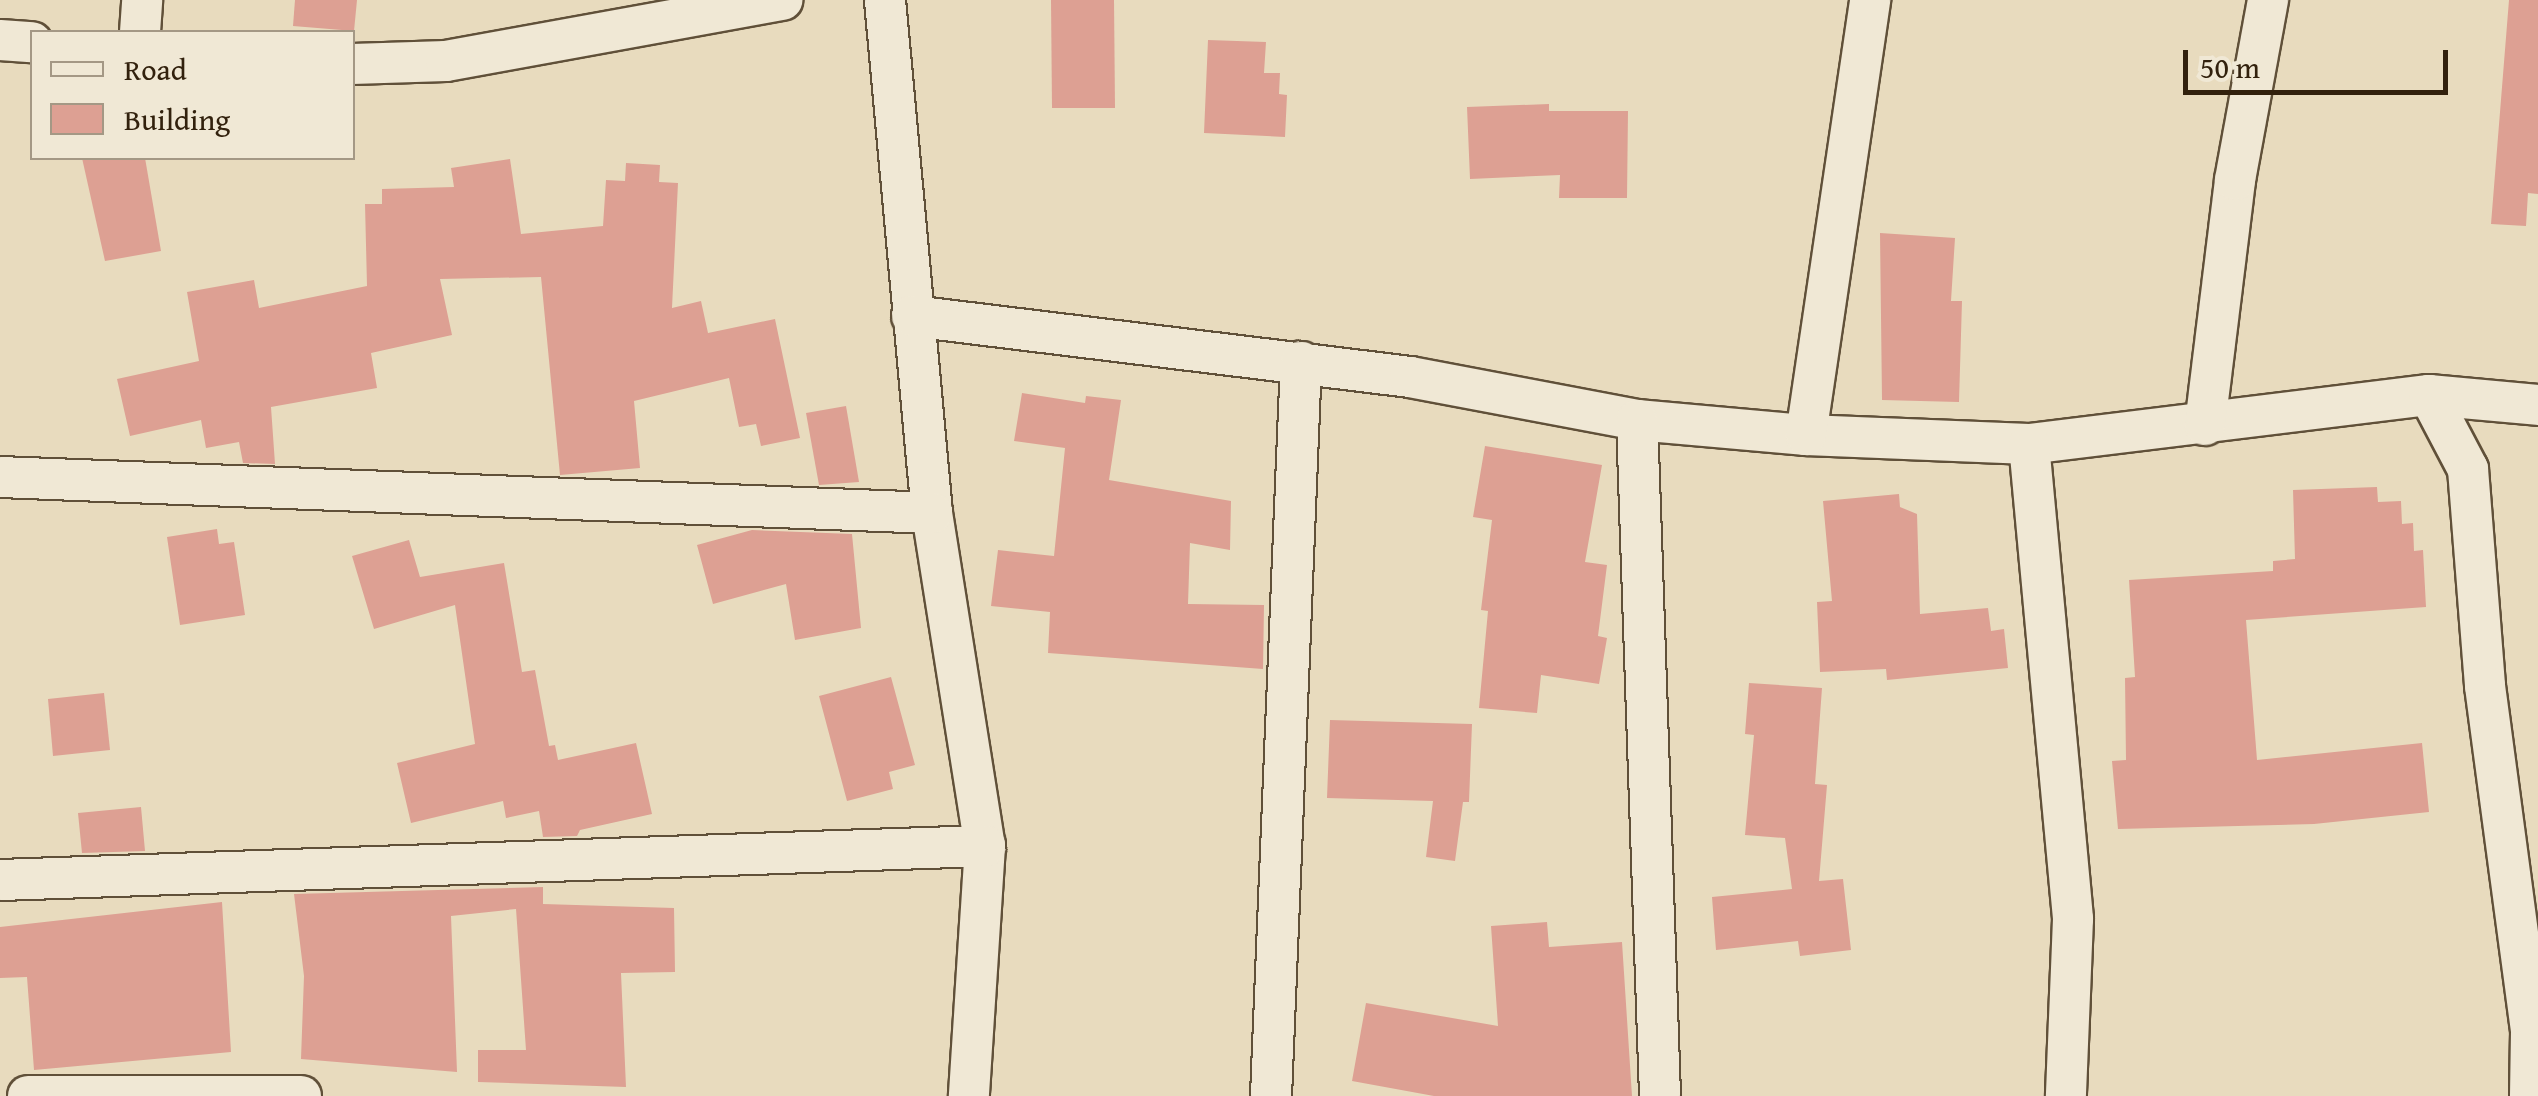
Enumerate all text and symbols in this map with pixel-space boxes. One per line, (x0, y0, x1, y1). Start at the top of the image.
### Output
legend (30, 30, 355, 160)
scale bar (2188, 30, 2453, 92)
text: 50 m (2200, 45, 2260, 89)
text: Road (124, 47, 187, 91)
text: Building (124, 97, 230, 141)

